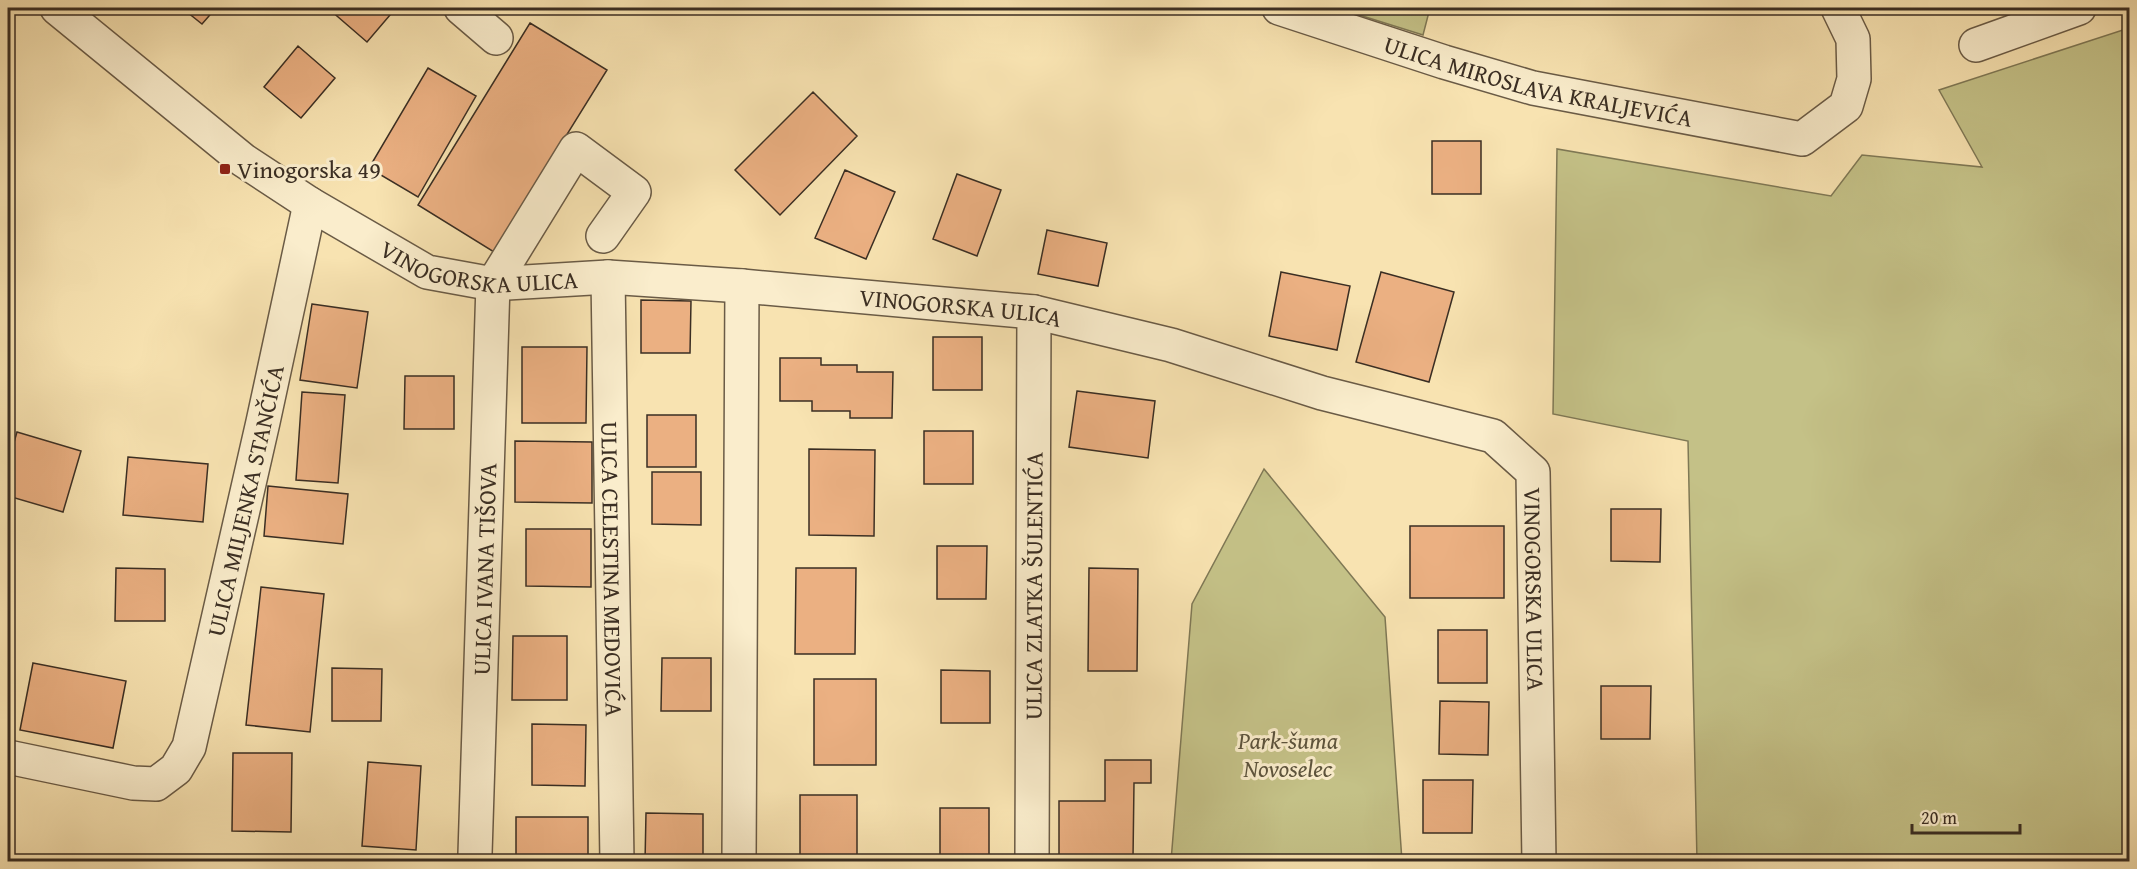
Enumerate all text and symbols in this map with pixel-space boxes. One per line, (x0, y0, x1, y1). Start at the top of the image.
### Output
street label: ULICA MIROSLAVA KRALJEVIĆA (1380, 26, 1696, 135)
place label: Vinogorska 49 (237, 152, 381, 187)
marker: Vinogorska 49 (218, 162, 232, 176)
street label: VINOGORSKA ULICA (374, 231, 579, 302)
street label: VINOGORSKA ULICA (858, 279, 1066, 336)
street label: ULICA MILJENKA STANČIĆA (197, 361, 292, 640)
street label: ULICA CELESTINA MEDOVIĆA (593, 421, 632, 717)
street label: ULICA ZLATKA ŠULENTIĆA (1015, 452, 1051, 720)
street label: ULICA IVANA TIŠOVA (463, 462, 505, 676)
street label: VINOGORSKA ULICA (1516, 487, 1554, 692)
park label: Park-šuma Novoselec (1237, 723, 1338, 786)
scale bar (1912, 797, 2020, 835)
text: 20 m (1921, 804, 1957, 831)

